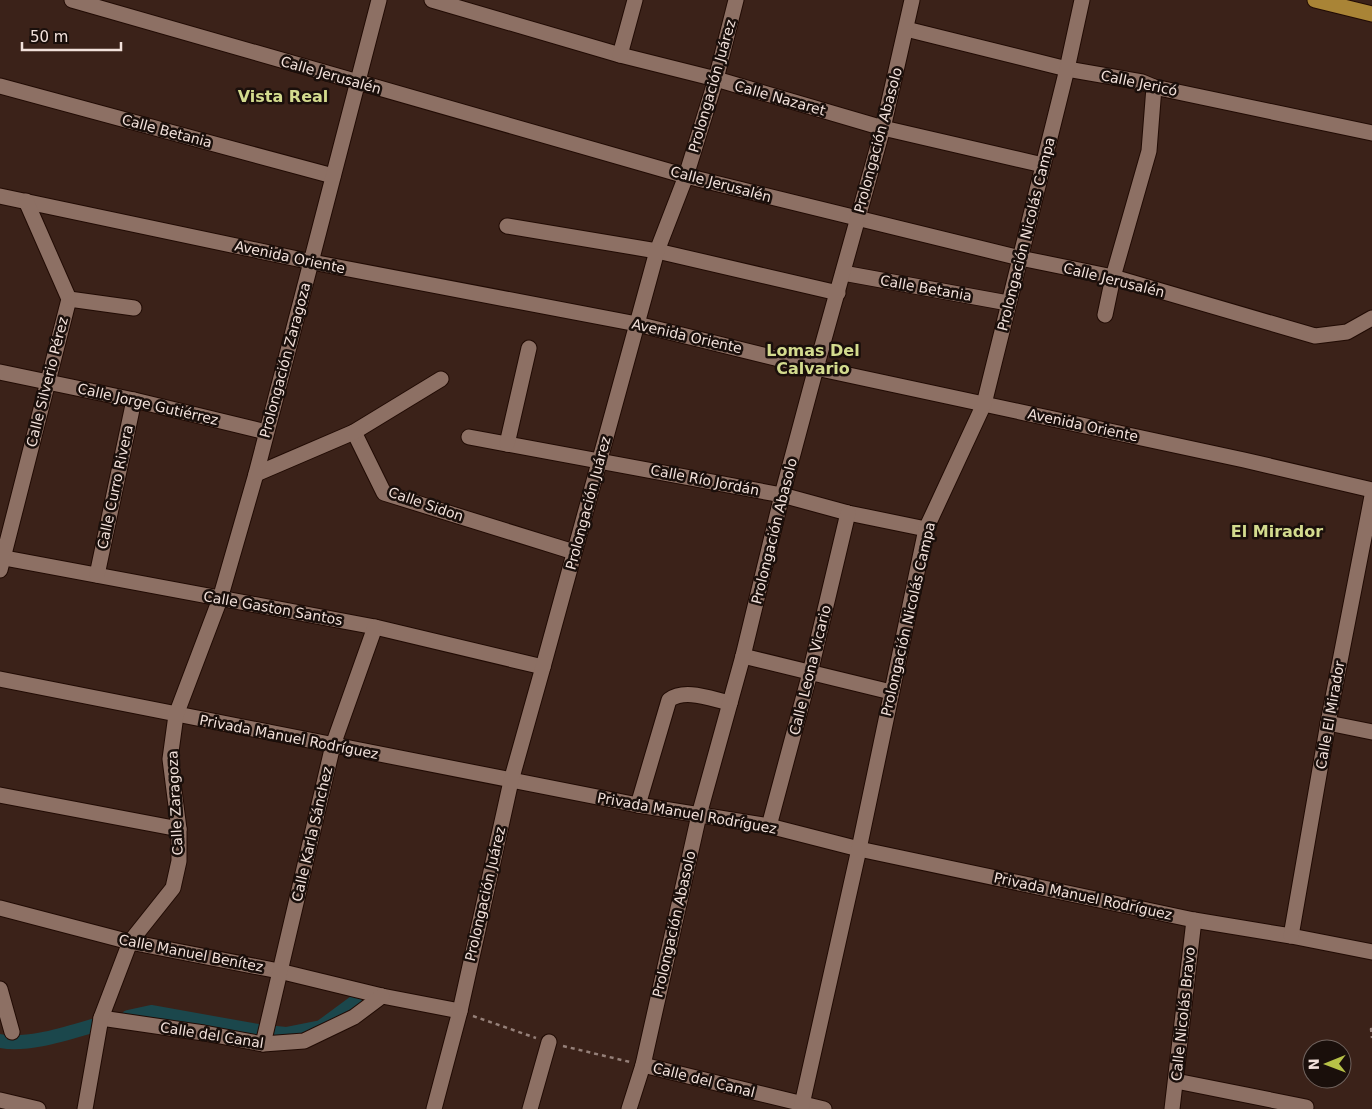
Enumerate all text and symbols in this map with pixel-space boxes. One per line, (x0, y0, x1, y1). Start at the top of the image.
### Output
street label: Prolongación Juárez (685, 18, 739, 154)
scale bar (22, 20, 121, 52)
text: 50 m (30, 28, 68, 46)
street label: Calle Jerusalén (279, 53, 383, 97)
street label: Prolongación Abasolo (851, 66, 905, 214)
street label: Calle Jericó (1099, 67, 1179, 99)
street label: Calle Nazaret (733, 77, 828, 119)
district label: Vista Real (238, 87, 328, 106)
street label: Calle Betania (120, 111, 214, 151)
street label: Prolongación Nicolás Campa (994, 136, 1058, 332)
street label: Calle Jerusalén (669, 163, 773, 205)
street label: Avenida Oriente (233, 237, 347, 277)
street label: Calle Jerusalén (1062, 260, 1166, 300)
street label: Calle Betania (879, 272, 973, 304)
street label: Prolongación Zaragoza (257, 280, 313, 440)
street label: Calle Silverio Pérez (23, 315, 71, 449)
street label: Avenida Oriente (630, 316, 744, 356)
district label: Lomas Del Calvario (766, 341, 860, 378)
street label: Calle Jorge Gutiérrez (76, 380, 220, 428)
street label: Avenida Oriente (1026, 405, 1140, 445)
street label: Calle Curro Rivera (94, 423, 136, 551)
street label: Prolongación Juárez (562, 435, 614, 571)
street label: Prolongación Abasolo (748, 456, 800, 606)
street label: Calle Río Jordán (649, 462, 761, 498)
street label: Calle Sidon (386, 484, 466, 524)
street label: Prolongación Nicolás Campa (878, 520, 938, 718)
district label: El Mirador (1231, 522, 1323, 541)
street label: Calle Gaston Santos (202, 588, 344, 628)
street label: Calle Leona Vicario (786, 603, 834, 737)
street label: Calle El Mirador (1313, 659, 1347, 771)
street label: Privada Manuel Rodríguez (198, 712, 380, 762)
street label: Calle Zaragoza (164, 750, 186, 856)
street label: Calle Karla Sánchez (289, 765, 335, 903)
street label: Privada Manuel Rodríguez (596, 789, 778, 837)
street label: Prolongación Juárez (462, 825, 508, 963)
street label: Prolongación Abasolo (649, 849, 699, 999)
street label: Privada Manuel Rodríguez (992, 869, 1174, 923)
street label: Calle Manuel Benítez (117, 931, 265, 975)
street label: Calle Nicolás Bravo (1168, 946, 1198, 1082)
street label: Calle del Canal (159, 1019, 265, 1051)
north arrow (1302, 1039, 1352, 1089)
text: N (1306, 1058, 1322, 1070)
street label: Calle del Canal (651, 1060, 757, 1100)

